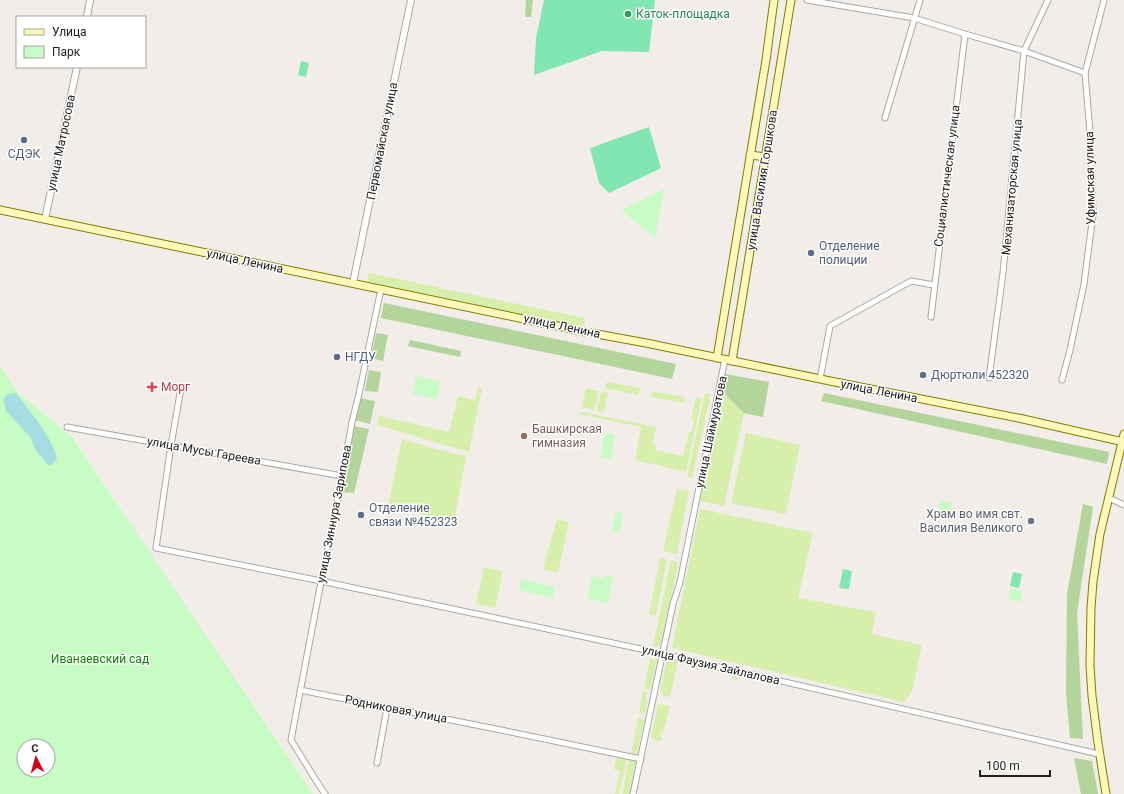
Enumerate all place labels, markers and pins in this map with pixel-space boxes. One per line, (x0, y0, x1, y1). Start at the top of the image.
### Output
place label: Каток-площадка (636, 7, 730, 21)
marker: Каток-площадка (623, 9, 633, 19)
marker: СДЭК (19, 135, 29, 145)
place label: СДЭК (8, 147, 41, 161)
place label: Отделение полиции (819, 239, 880, 267)
marker: Отделение полиции (806, 248, 816, 258)
place label: НГДУ (345, 350, 376, 364)
marker: НГДУ (332, 352, 342, 362)
place label: Дюртюли 452320 (931, 368, 1029, 382)
marker: Дюртюли 452320 (918, 370, 928, 380)
place label: Морг (161, 380, 190, 394)
marker: Морг (146, 381, 158, 393)
place label: Башкирская гимназия (532, 422, 602, 450)
marker: Башкирская гимназия (519, 431, 529, 441)
place label: Отделение связи №452323 (369, 501, 458, 529)
place label: Храм во имя свт. Василия Великого (920, 507, 1023, 535)
marker: Отделение связи №452323 (356, 510, 366, 520)
marker: Храм во имя свт. Василия Великого (1026, 516, 1036, 526)

